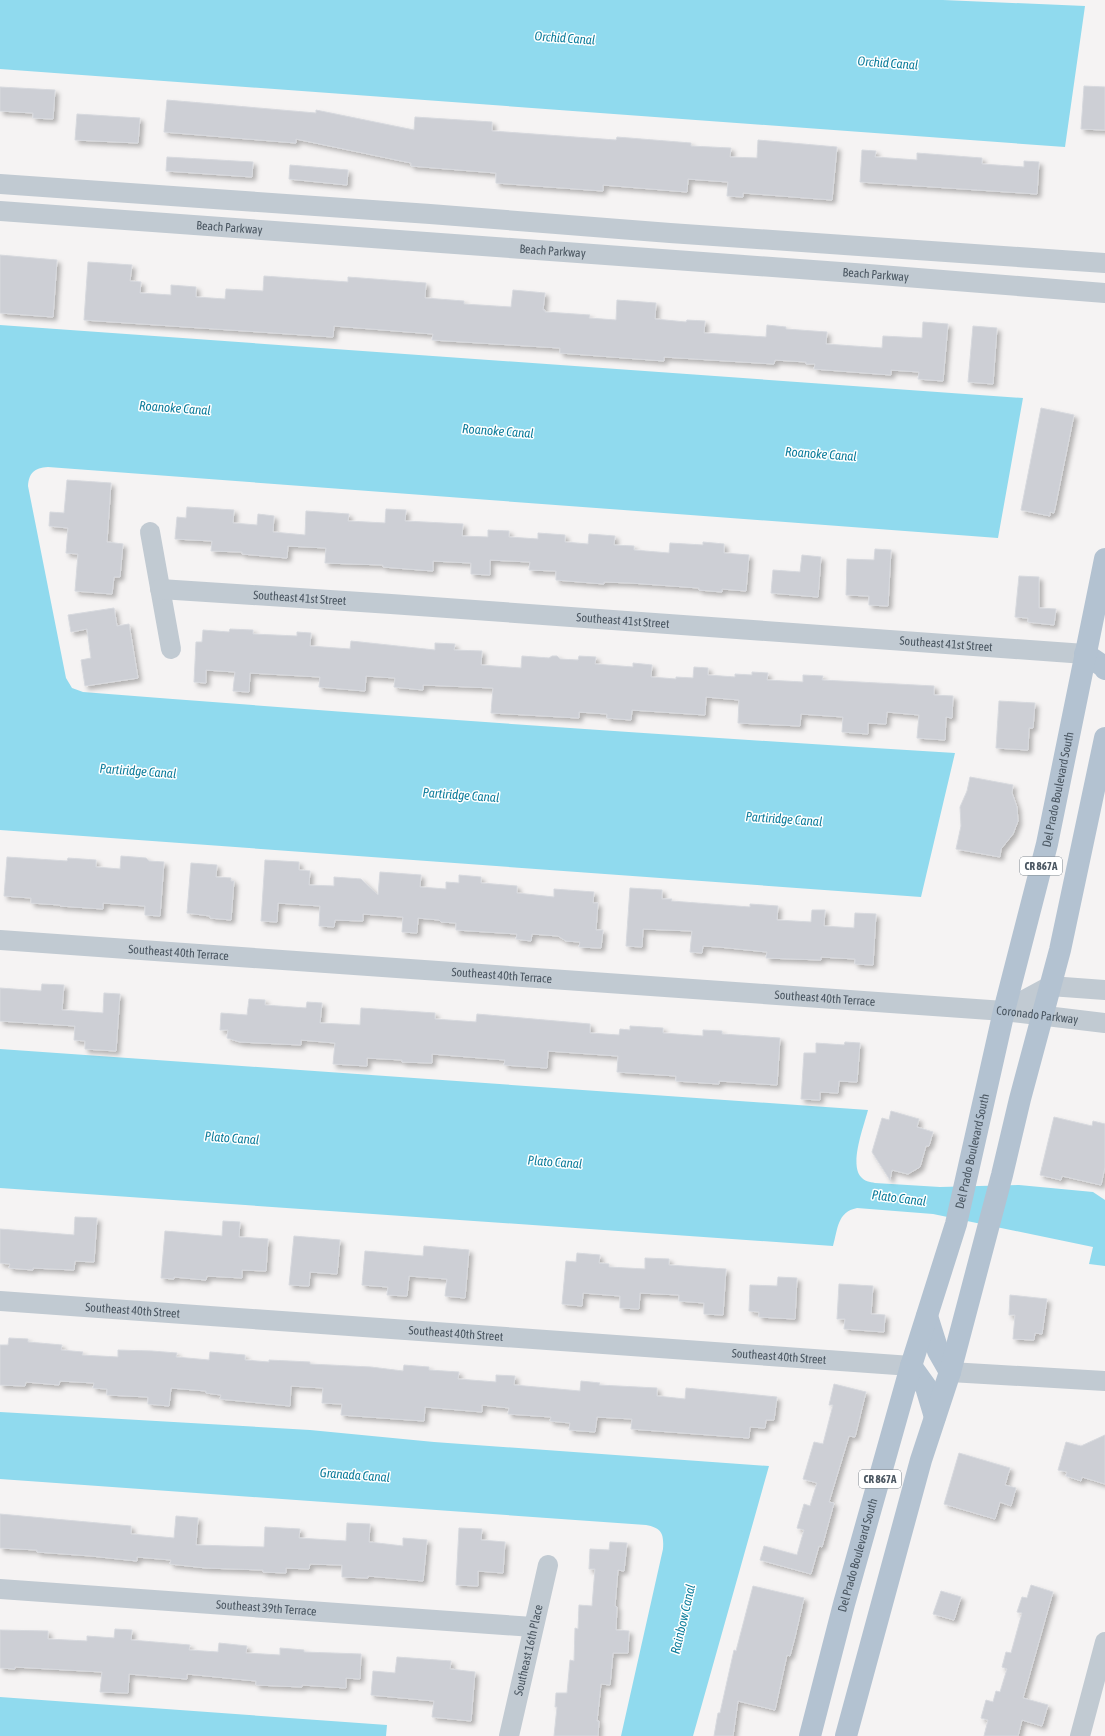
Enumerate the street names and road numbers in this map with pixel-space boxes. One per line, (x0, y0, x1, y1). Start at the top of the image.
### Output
street label: Beach Parkway (196, 218, 263, 237)
street label: Beach Parkway (519, 242, 586, 260)
street label: Beach Parkway (842, 265, 909, 284)
street label: Southeast 41st Street (253, 588, 347, 608)
street label: Southeast 41st Street (576, 610, 670, 631)
street label: Southeast 41st Street (899, 634, 994, 654)
street label: Del Prado Boulevard South (1040, 730, 1077, 848)
road number: CR 867A (1020, 857, 1062, 875)
street label: Southeast 40th Terrace (128, 942, 229, 963)
street label: Southeast 40th Terrace (451, 965, 553, 986)
street label: Southeast 40th Terrace (774, 988, 876, 1009)
street label: Coronado Parkway (996, 1003, 1079, 1027)
street label: Del Prado Boulevard South (953, 1093, 992, 1210)
street label: Southeast 40th Street (85, 1300, 181, 1321)
street label: Southeast 40th Street (408, 1323, 504, 1344)
street label: Southeast 40th Street (731, 1346, 827, 1367)
road number: CR 867A (859, 1470, 901, 1488)
street label: Del Prado Boulevard South (835, 1497, 880, 1614)
street label: Southeast 39th Terrace (216, 1597, 317, 1619)
street label: Southeast 16th Place (511, 1603, 546, 1697)

